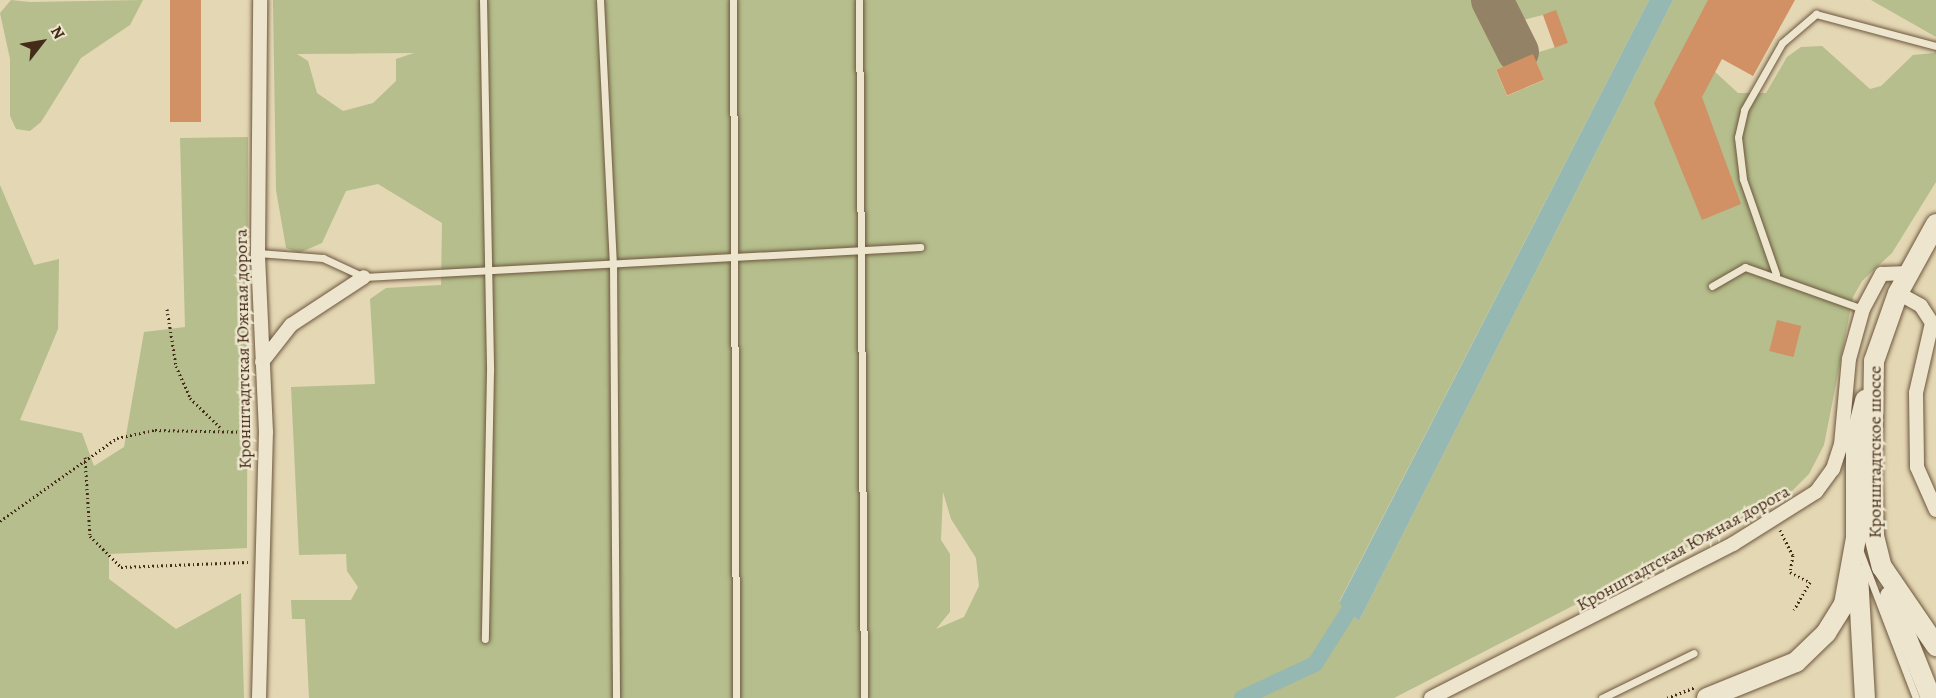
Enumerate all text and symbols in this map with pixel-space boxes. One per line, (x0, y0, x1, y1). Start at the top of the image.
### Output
north arrow (12, 12, 72, 72)
text: N (45, 22, 70, 43)
street label: Кронштадтская Южная дорога (230, 229, 256, 469)
street label: Кронштадтское шоссе (1864, 366, 1886, 538)
street label: Кронштадтская Южная дорога (1573, 480, 1793, 616)

